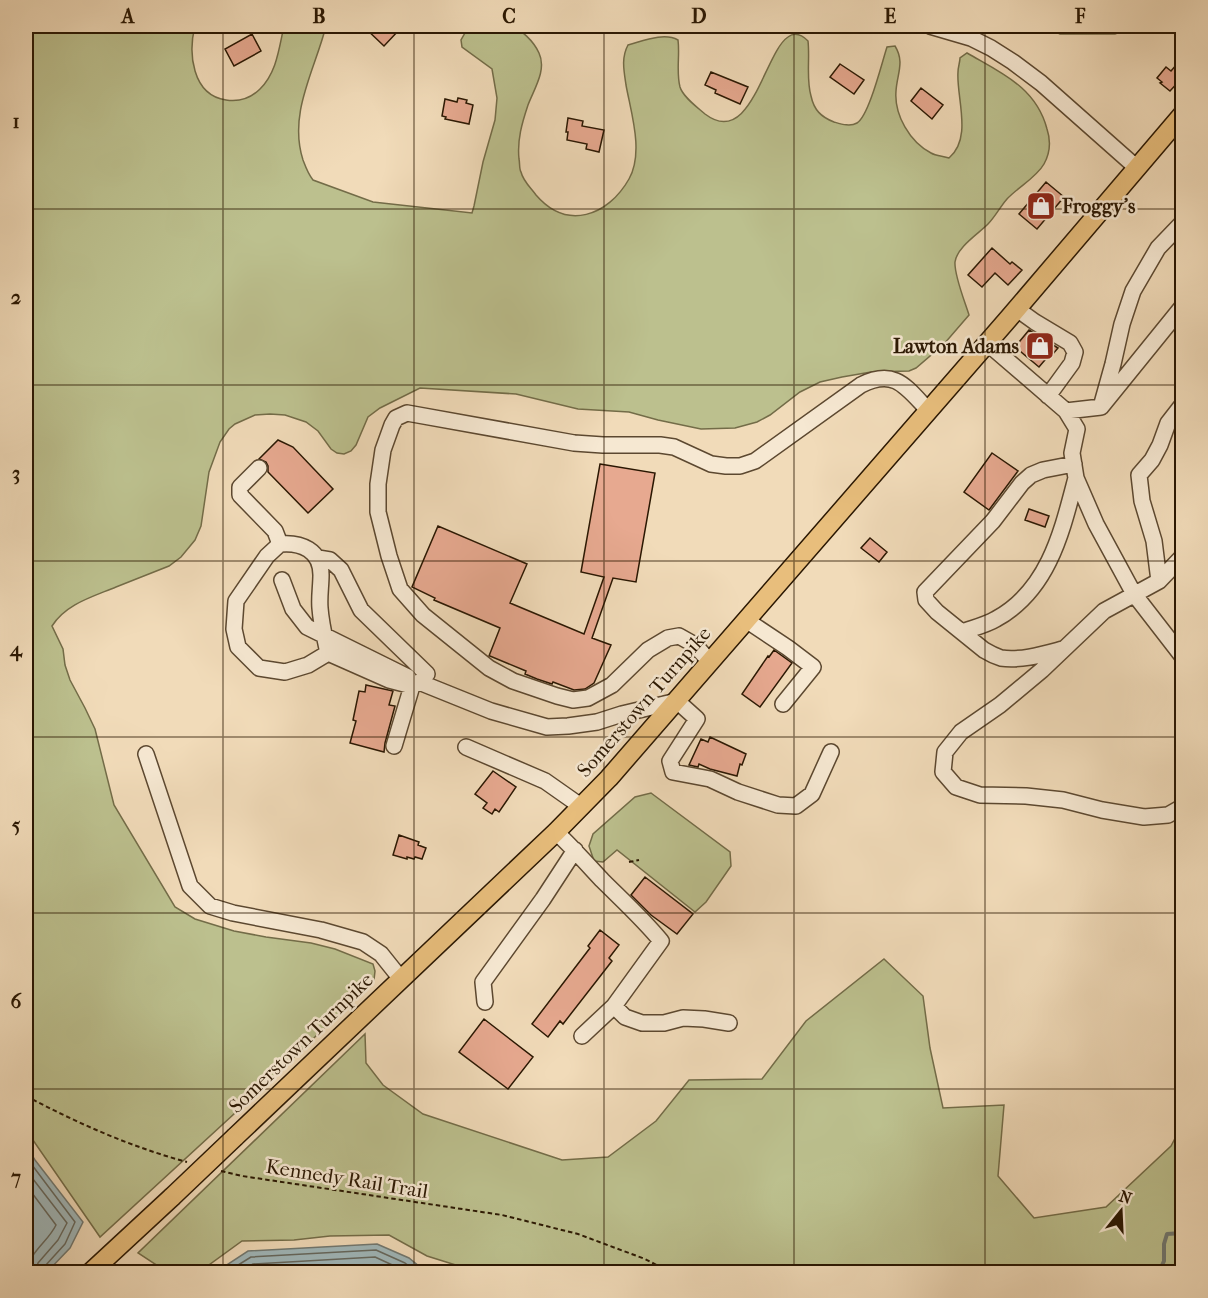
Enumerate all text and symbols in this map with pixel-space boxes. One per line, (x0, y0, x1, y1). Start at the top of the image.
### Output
text: A (120, 5, 136, 28)
text: B (312, 5, 326, 28)
text: C (502, 5, 516, 28)
text: D (691, 5, 707, 28)
text: E (884, 5, 896, 28)
text: F (1074, 5, 1086, 28)
text: 1 (12, 110, 20, 133)
shop icon: Froggy's (1025, 190, 1057, 222)
place label: Froggy's (1061, 195, 1136, 218)
text: 2 (11, 286, 21, 309)
shop icon: Lawton Adams (1024, 330, 1056, 362)
place label: Lawton Adams (893, 335, 1020, 358)
text: 3 (12, 462, 20, 485)
street label: Somerstown Turnpike (573, 622, 716, 782)
text: 4 (9, 638, 23, 662)
text: 5 (12, 814, 21, 837)
street label: Somerstown Turnpike (224, 968, 378, 1118)
text: 6 (11, 990, 23, 1013)
street label: Kennedy Rail Trail (264, 1155, 430, 1203)
text: 7 (10, 1166, 21, 1189)
north arrow (1091, 1181, 1151, 1241)
text: N (1117, 1186, 1135, 1208)

